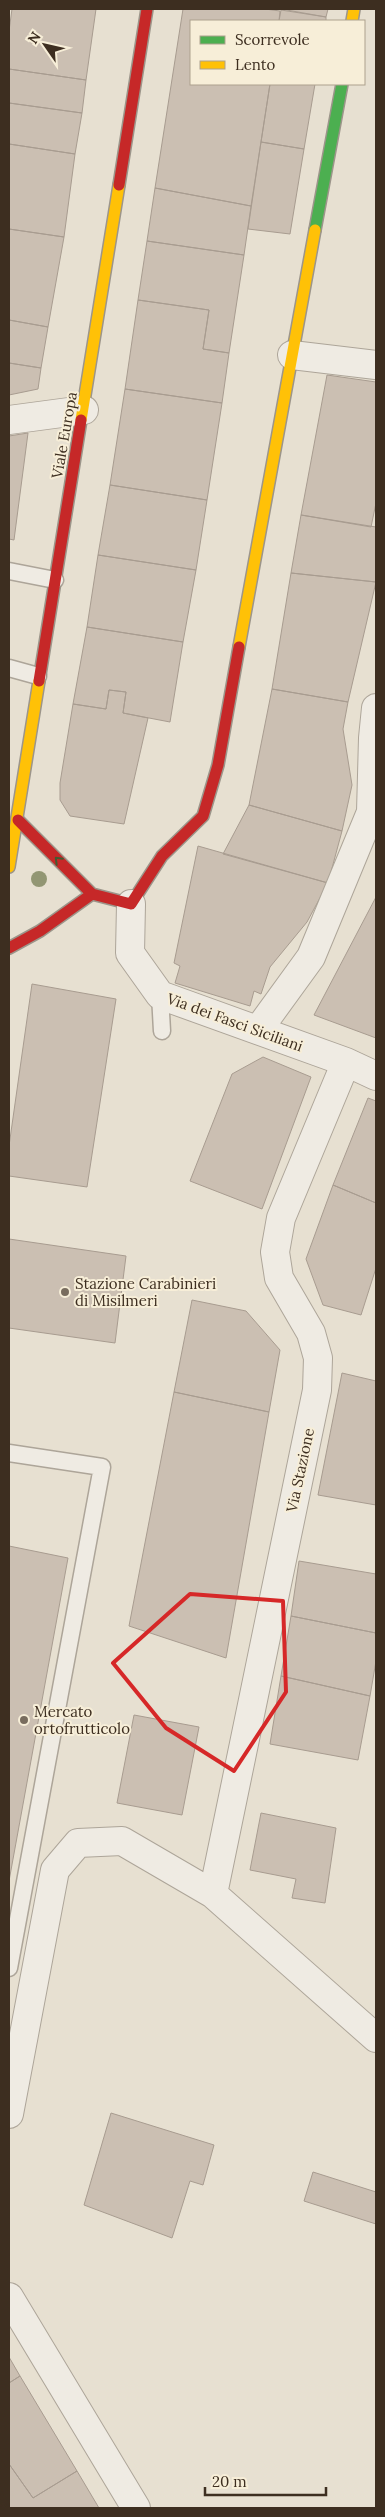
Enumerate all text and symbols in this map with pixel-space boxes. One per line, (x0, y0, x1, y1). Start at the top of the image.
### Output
north arrow (20, 20, 70, 70)
legend (190, 20, 365, 85)
text: N (24, 28, 45, 47)
text: Scorrevole (235, 30, 310, 49)
text: Lento (235, 55, 276, 74)
street label: Viale Europa (47, 390, 81, 481)
one-way arrow (54, 856, 63, 865)
street label: Via dei Fasci Siciliani (163, 988, 306, 1055)
place label: Stazione Carabinieri di Misilmeri (75, 1274, 216, 1310)
marker: Stazione Carabinieri di Misilmeri (59, 1286, 71, 1298)
street label: Via Stazione (282, 1426, 318, 1515)
place label: Mercato ortofrutticolo (34, 1702, 130, 1738)
marker: Mercato ortofrutticolo (18, 1714, 30, 1726)
scale bar (205, 2464, 326, 2496)
text: 20 m (212, 2472, 247, 2491)

